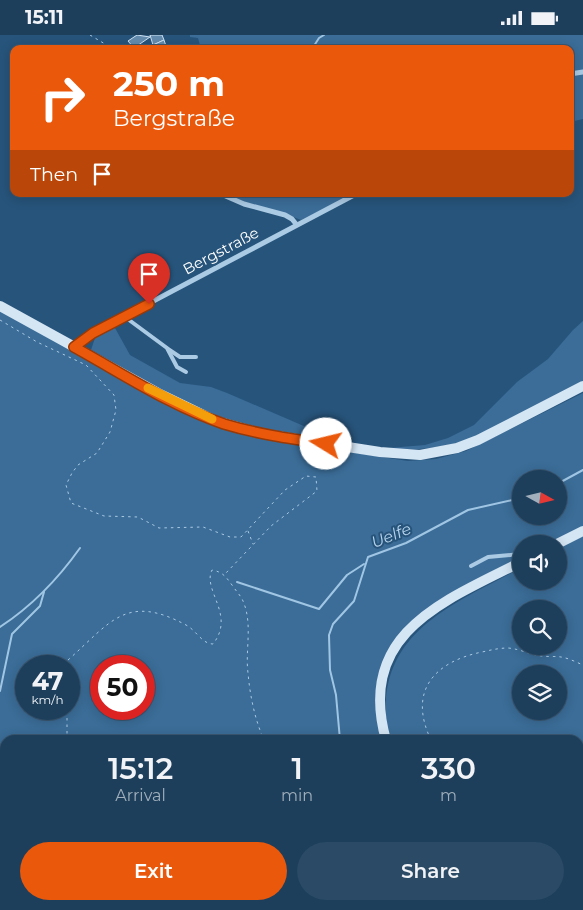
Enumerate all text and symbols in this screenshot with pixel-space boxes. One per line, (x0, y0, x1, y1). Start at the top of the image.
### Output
text: 15:11 (25, 6, 64, 29)
text: 250 m (113, 62, 225, 105)
icon: right (30, 65, 95, 130)
text: Bergstraße (113, 105, 235, 132)
icon: arrive (88, 160, 116, 188)
text: Then (30, 163, 78, 186)
street label: Bergstraße (180, 223, 262, 278)
pin (128, 253, 170, 304)
icon: arrive (135, 260, 163, 288)
position arrow (299, 417, 351, 469)
north arrow (512, 470, 568, 525)
map controls (512, 470, 567, 720)
water label: Uelfe (369, 519, 414, 552)
button: sound (512, 535, 567, 590)
button: search (512, 600, 567, 655)
speed limit sign: 50 (90, 655, 155, 720)
button: layers (512, 665, 567, 720)
text: 47 (32, 666, 63, 696)
text: km/h (31, 692, 64, 707)
text: 15:12 (108, 750, 173, 787)
text: 1 (291, 750, 303, 787)
text: 330 (421, 750, 476, 787)
text: Arrival (115, 786, 166, 805)
text: min (281, 786, 313, 805)
text: m (440, 786, 457, 805)
button: Exit (20, 842, 287, 900)
button: Share (297, 842, 564, 900)

